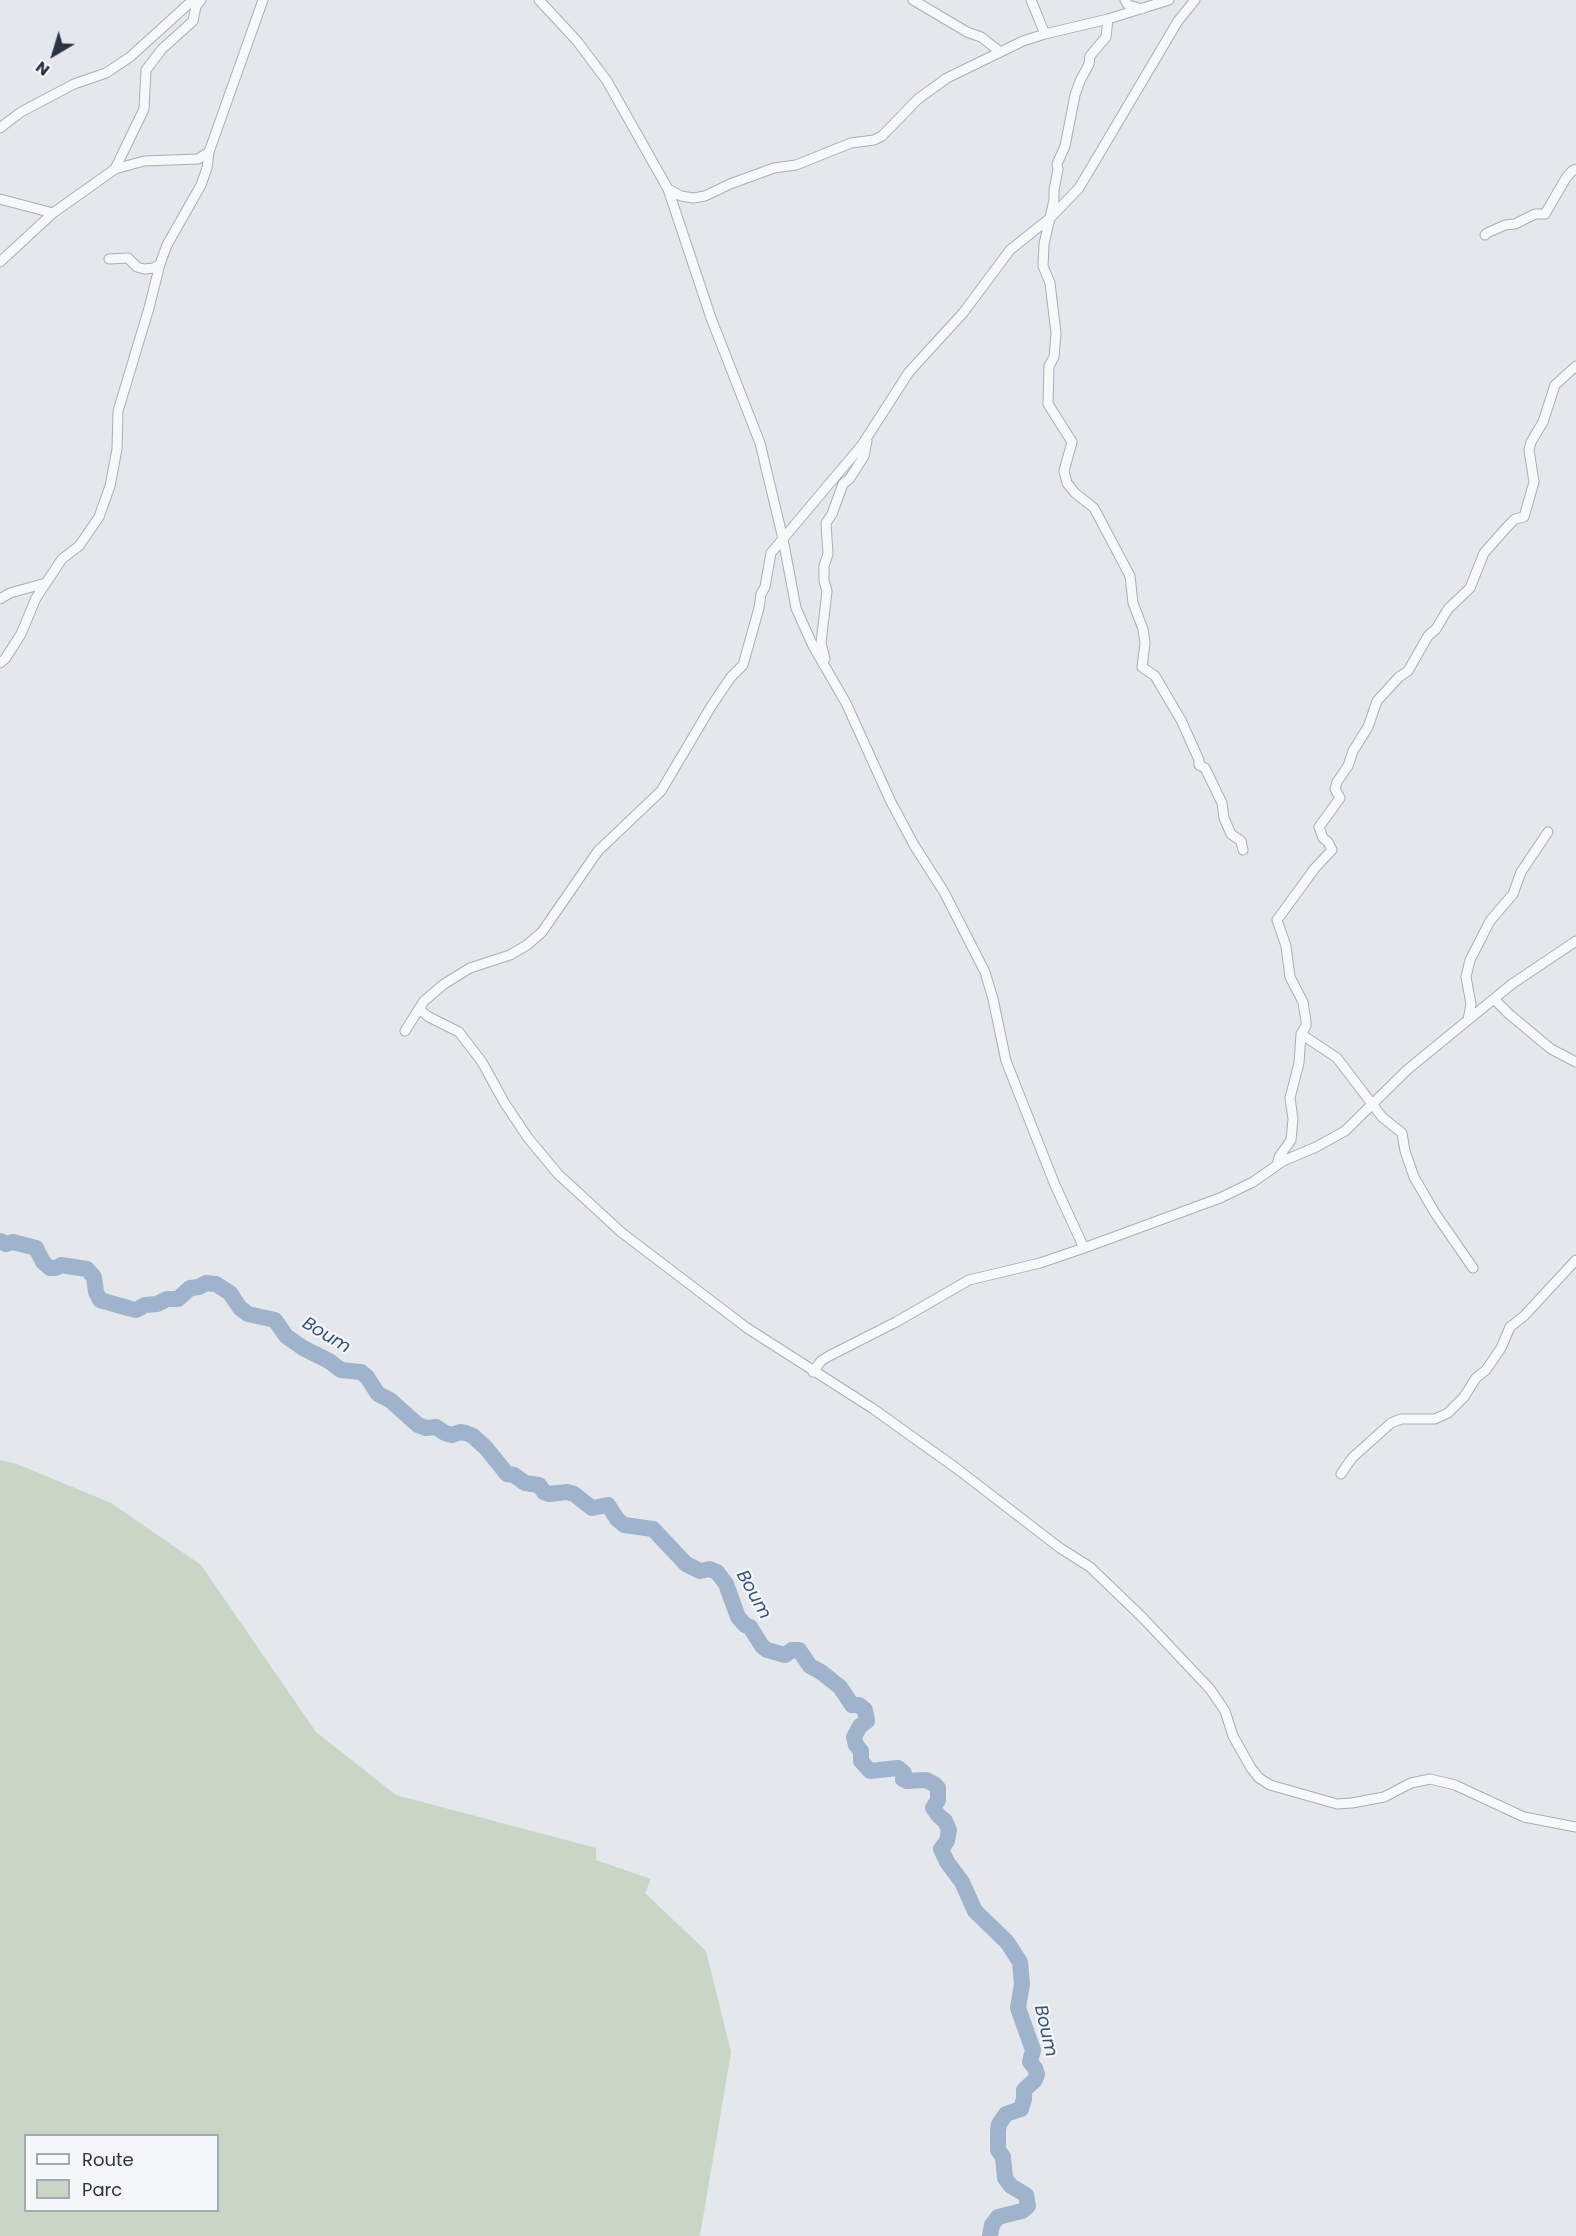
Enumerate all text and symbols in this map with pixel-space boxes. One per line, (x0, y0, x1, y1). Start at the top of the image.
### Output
north arrow (24, 24, 84, 84)
text: N (31, 56, 54, 81)
water label: Boum (298, 1313, 354, 1359)
water label: Boum (731, 1567, 775, 1623)
water label: Boum (1029, 2003, 1061, 2059)
legend (24, 2134, 219, 2212)
text: Route (82, 2147, 134, 2172)
text: Parc (82, 2177, 122, 2202)

